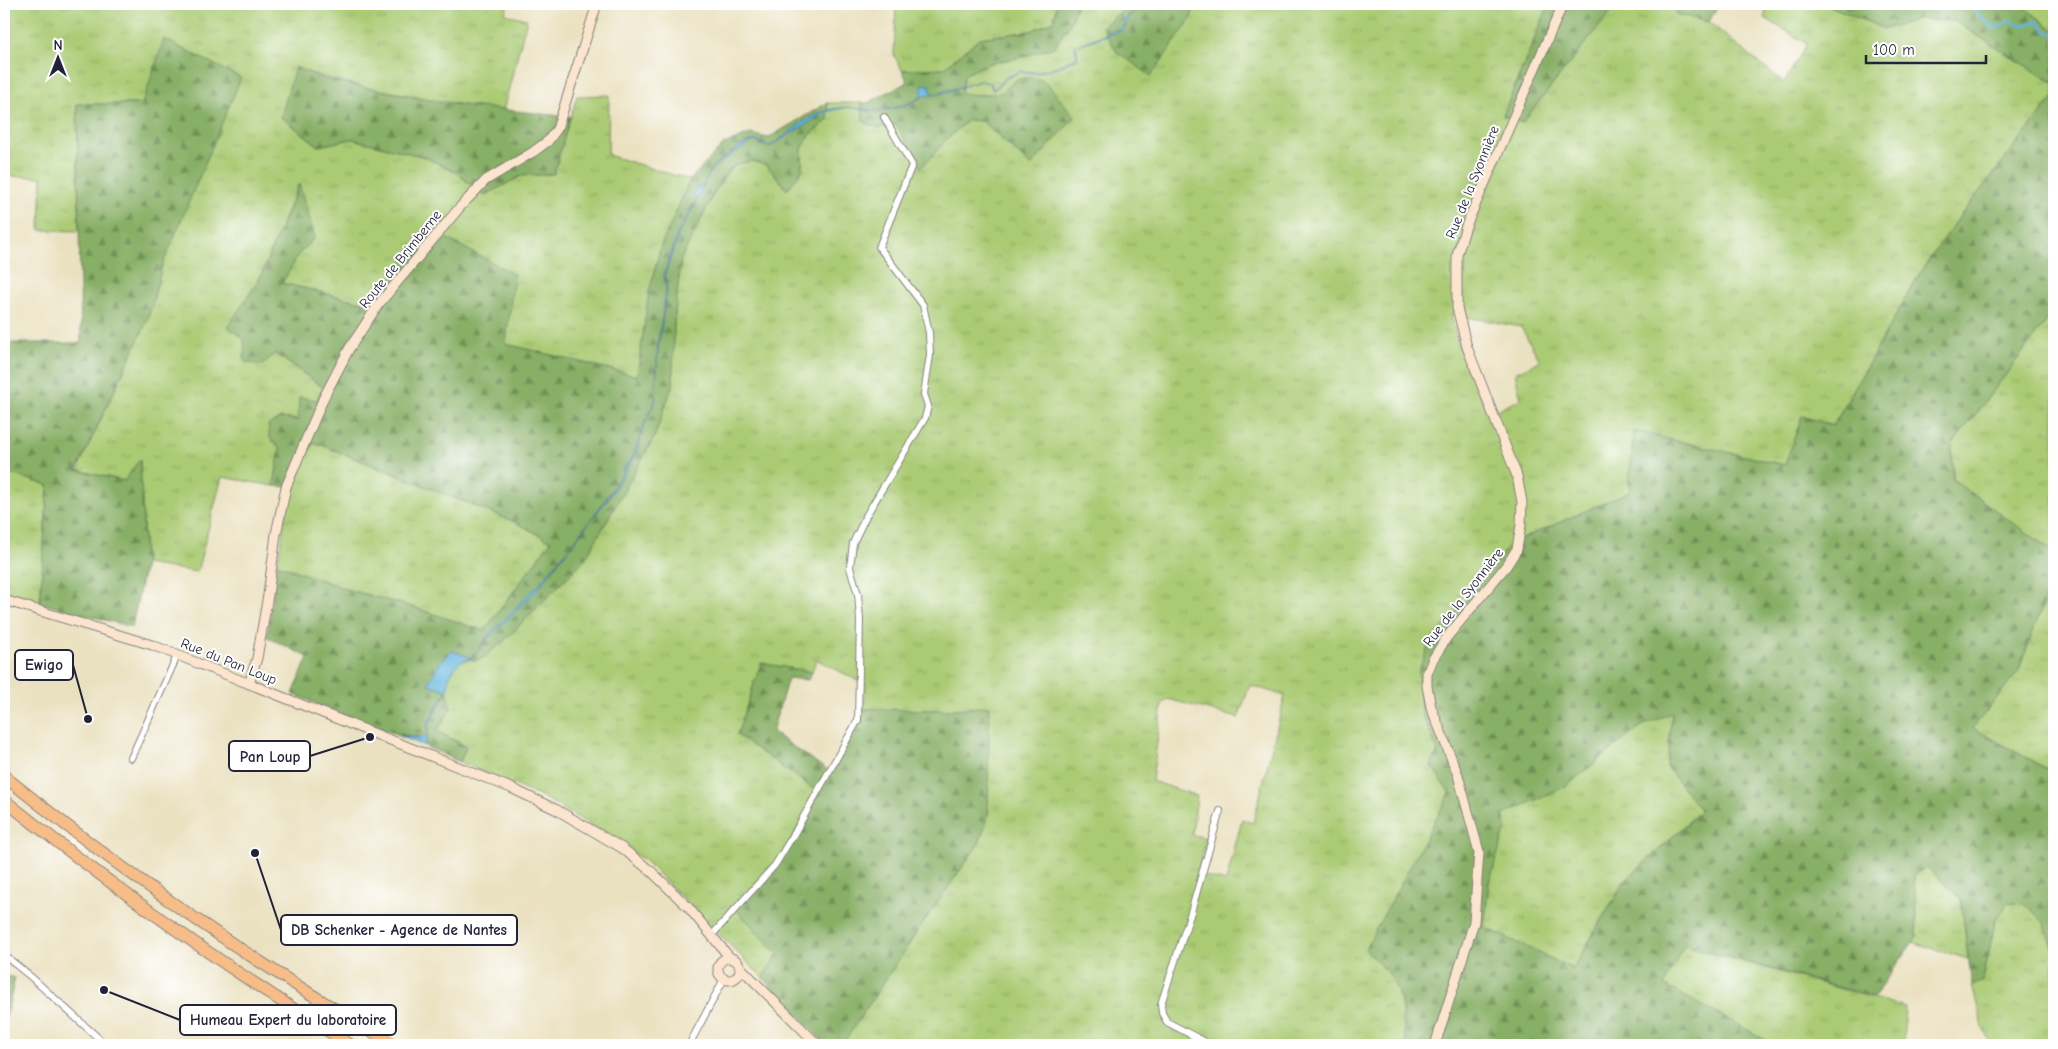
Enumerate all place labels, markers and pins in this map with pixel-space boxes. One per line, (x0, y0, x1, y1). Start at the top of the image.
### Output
callout: Ewigo (15, 650, 73, 680)
callout: Pan Loup (229, 741, 310, 771)
callout: DB Schenker - Agence de Nantes (281, 915, 517, 945)
callout: Humeau Expert du laboratoire (180, 1005, 396, 1035)

